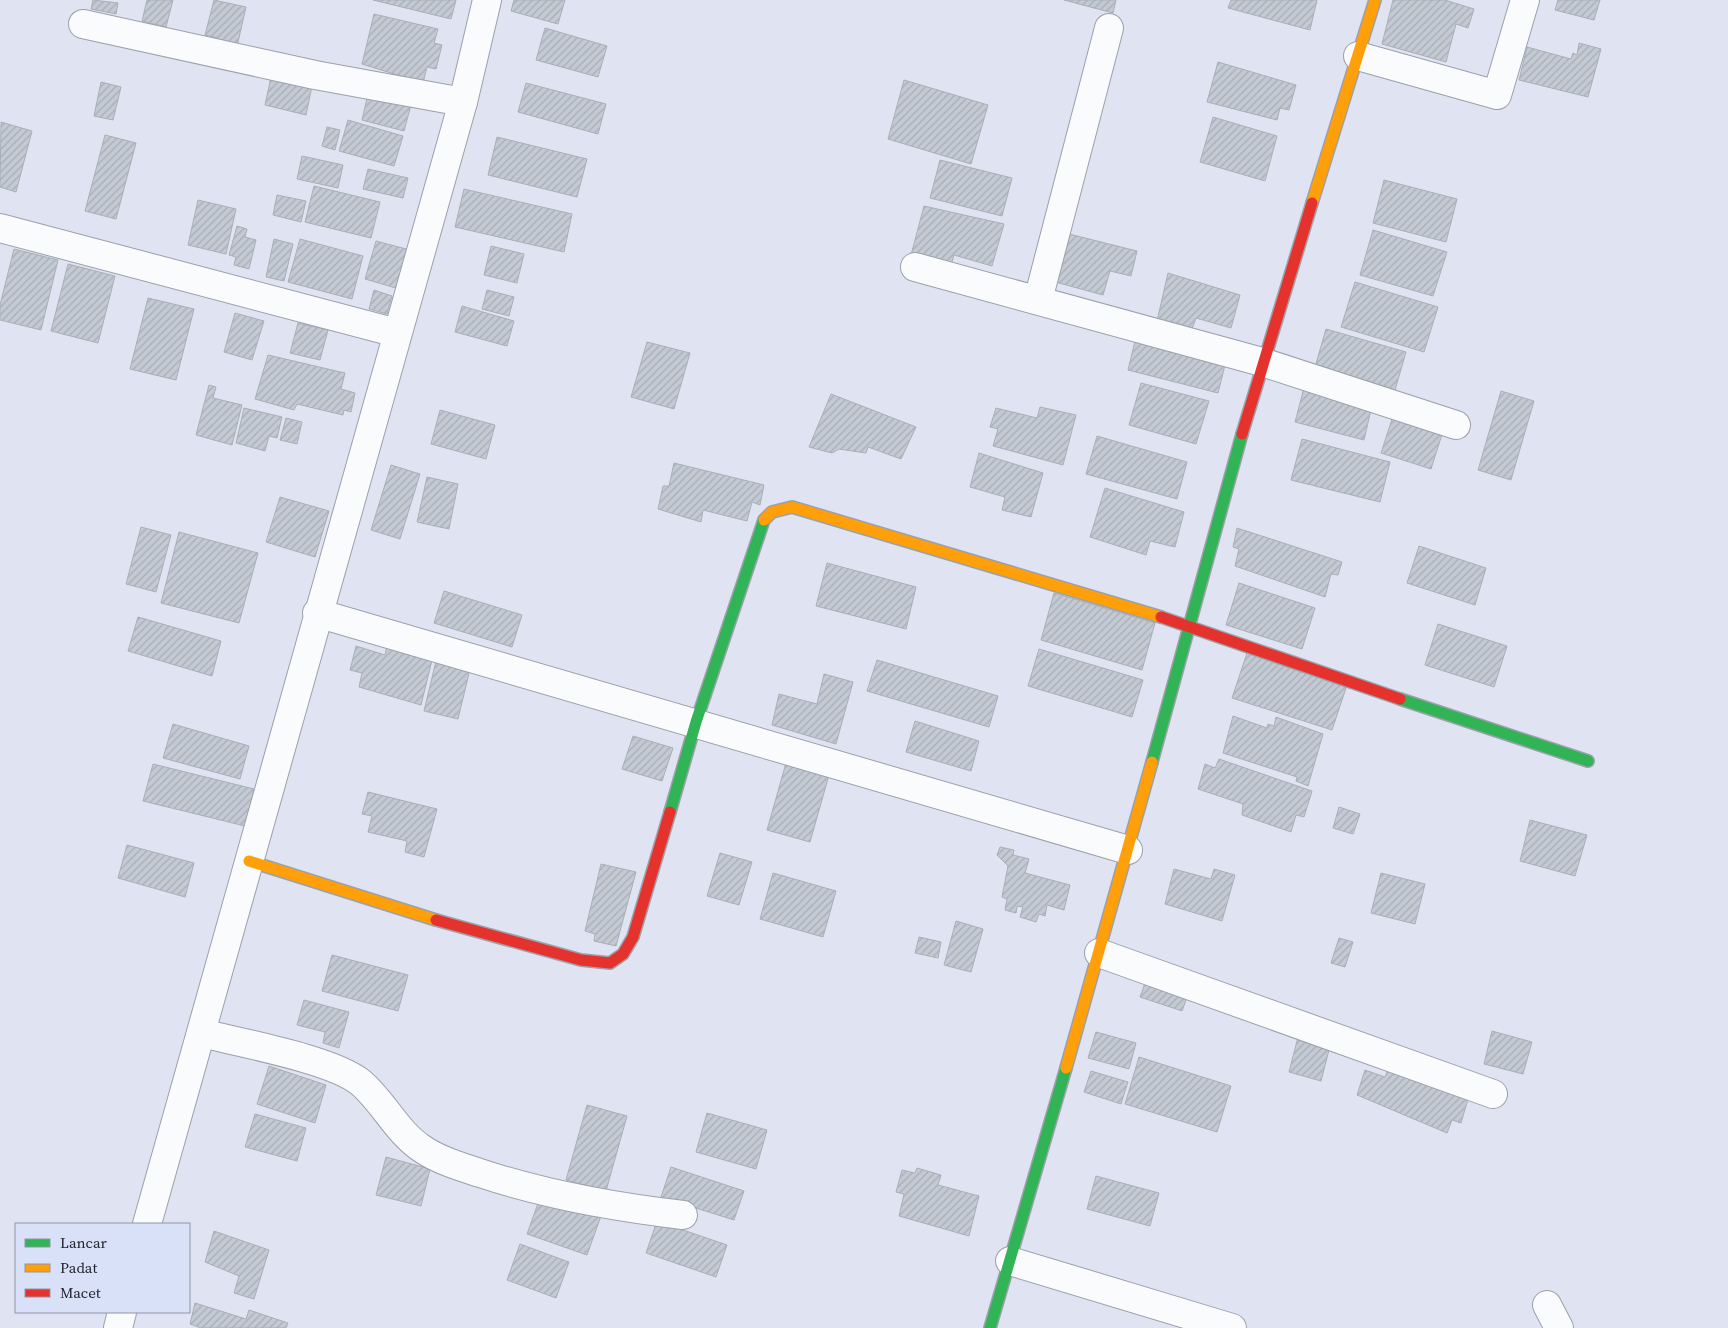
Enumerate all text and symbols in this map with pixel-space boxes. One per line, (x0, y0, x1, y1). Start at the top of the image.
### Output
legend (15, 1223, 190, 1313)
text: Lancar (60, 1232, 107, 1253)
text: Padat (60, 1257, 97, 1278)
text: Macet (60, 1282, 101, 1303)

